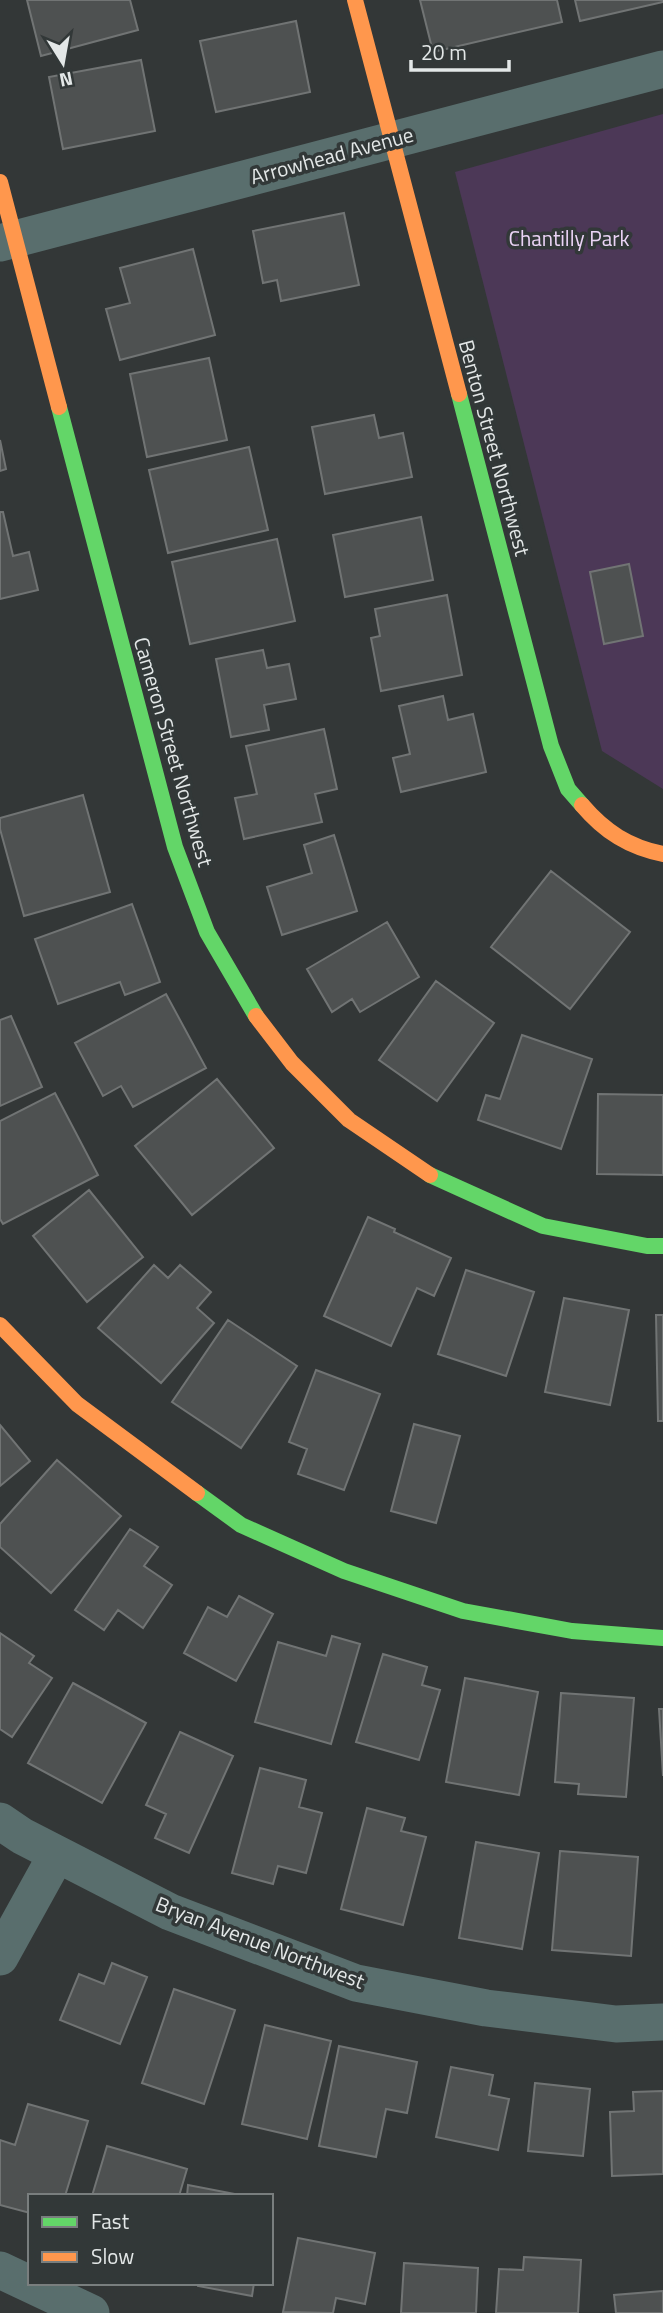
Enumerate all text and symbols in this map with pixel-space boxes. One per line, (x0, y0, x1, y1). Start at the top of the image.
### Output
north arrow (28, 28, 98, 98)
scale bar (411, 28, 509, 72)
text: 20 m (421, 36, 467, 68)
text: N (57, 65, 76, 96)
street label: Arrowhead Avenue (247, 118, 417, 192)
park label: Chantilly Park (508, 222, 630, 254)
street label: Benton Street Northwest (451, 336, 539, 560)
street label: Cameron Street Northwest (126, 633, 222, 871)
street label: Bryan Avenue Northwest (151, 1887, 370, 1997)
legend (28, 2194, 273, 2285)
text: Fast (91, 2205, 130, 2237)
text: Slow (91, 2240, 134, 2272)

